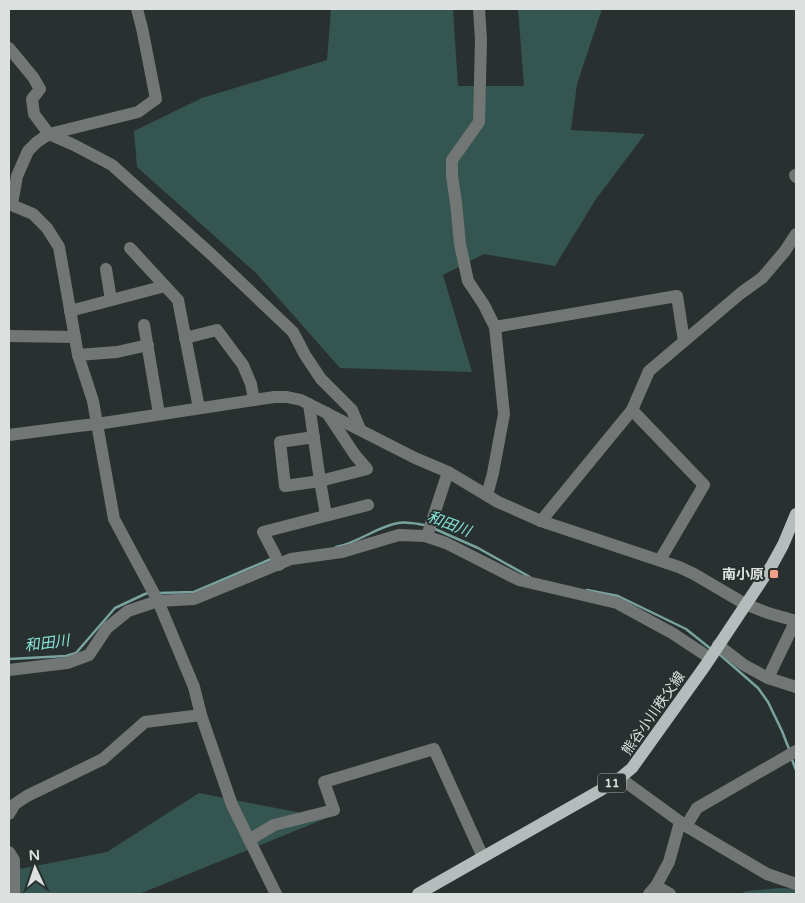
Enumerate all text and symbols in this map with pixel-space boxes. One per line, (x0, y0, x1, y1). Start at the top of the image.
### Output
water label: 和田川 (425, 508, 475, 541)
place label: 南小原 (722, 566, 764, 583)
marker: 南小原 (768, 568, 780, 580)
water label: 和田川 (24, 631, 72, 655)
street label: 熊谷小川秩父線 (618, 668, 688, 758)
road number: 11 (598, 774, 626, 792)
north arrow (10, 843, 60, 893)
text: N (28, 847, 40, 864)

